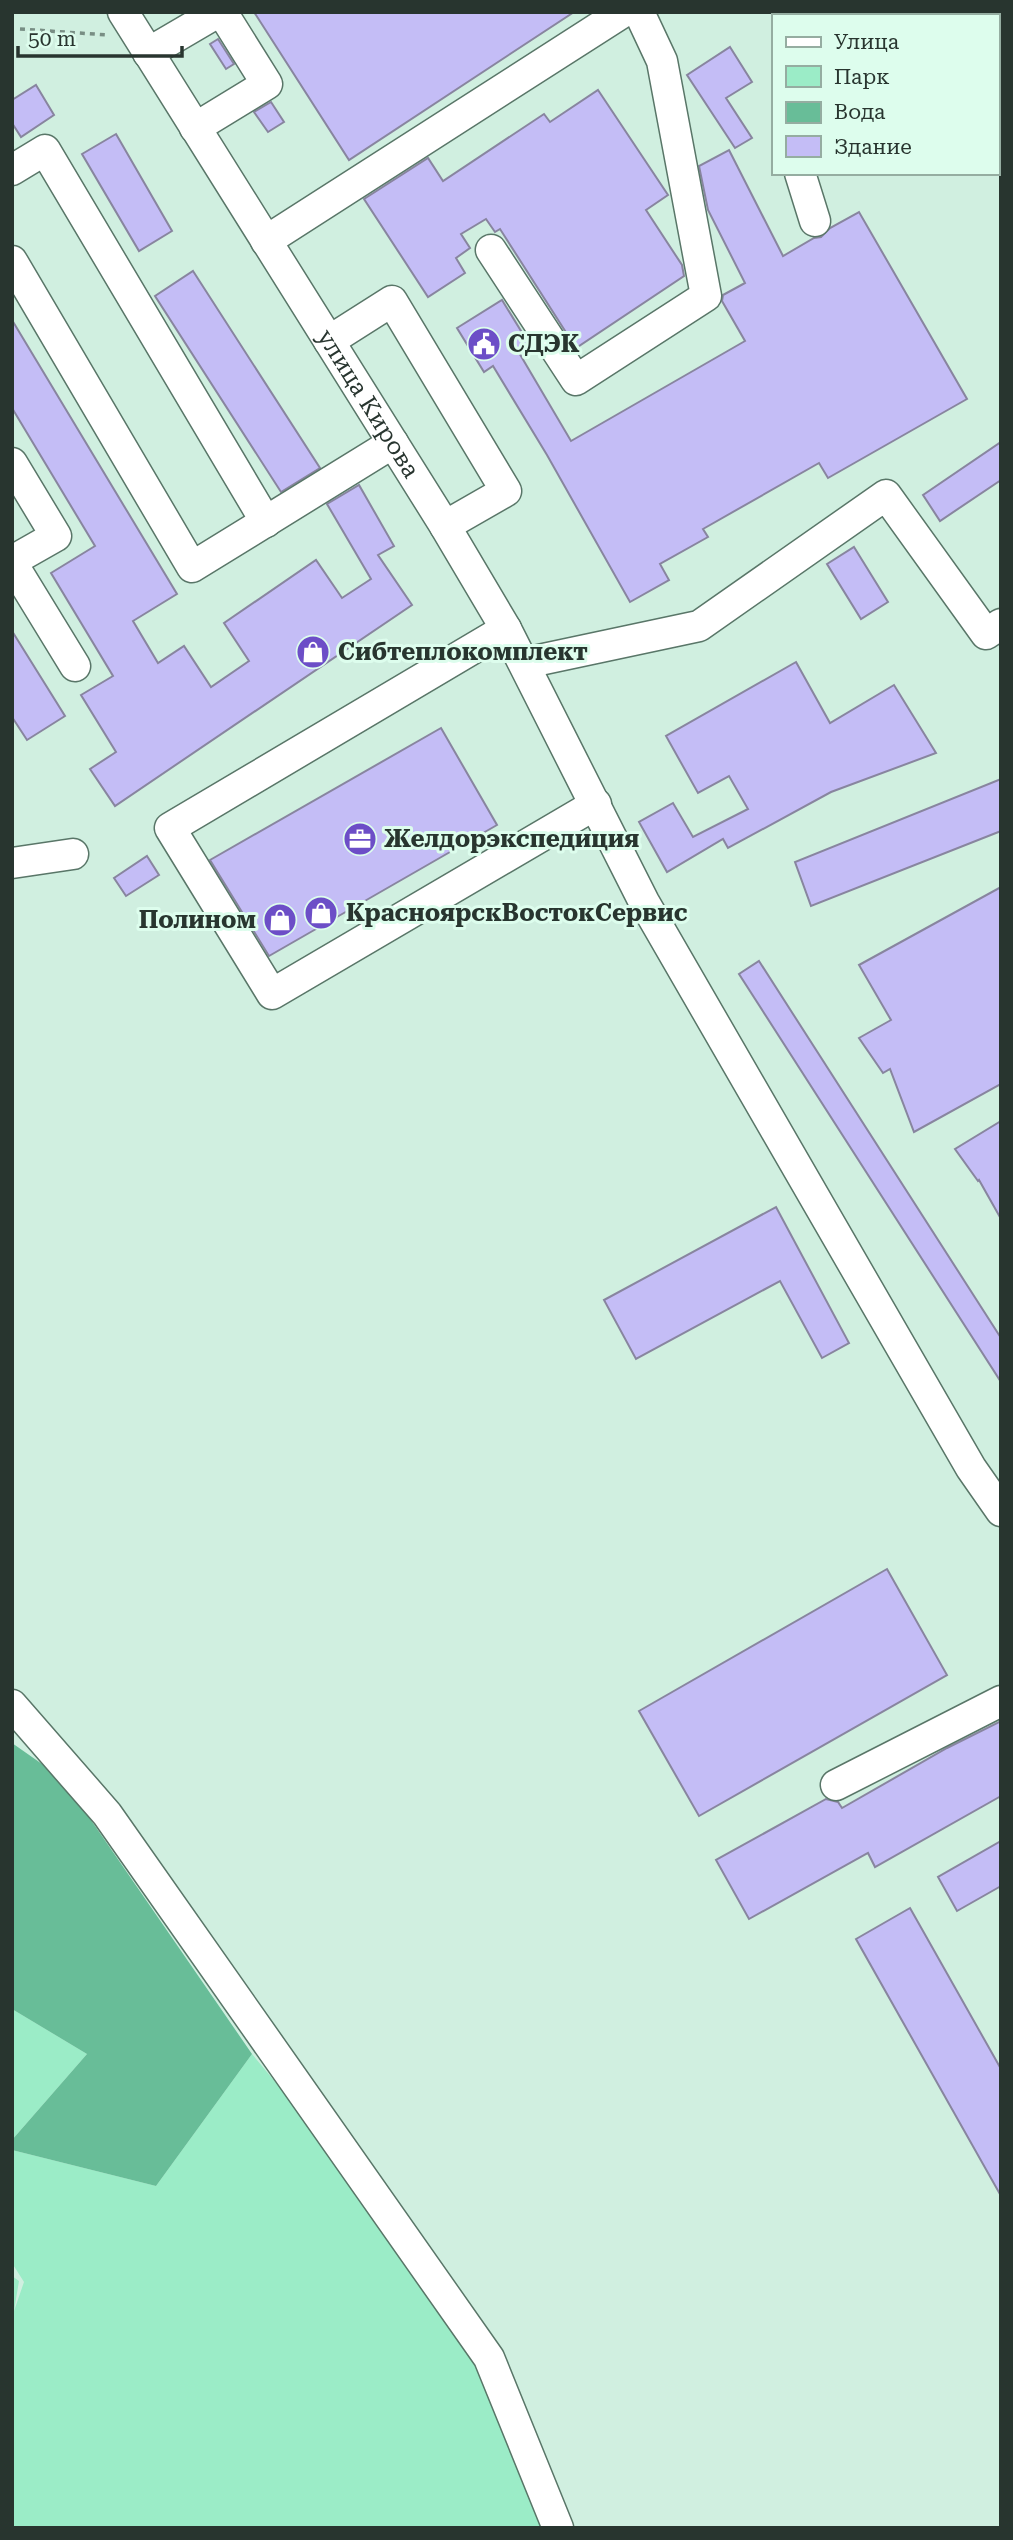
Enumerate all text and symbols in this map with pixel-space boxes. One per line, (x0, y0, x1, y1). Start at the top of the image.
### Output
scale bar (18, 14, 182, 58)
legend (772, 14, 999, 175)
text: 50 m (28, 27, 76, 51)
text: Улица (834, 30, 900, 54)
text: Парк (834, 65, 890, 89)
text: Вода (834, 100, 886, 124)
text: Здание (834, 135, 912, 159)
street label: улица Кирова (311, 324, 425, 483)
public building icon: СДЭК (465, 325, 503, 363)
place label: СДЭК (508, 330, 580, 358)
shop icon: Сибтеплокомплект (294, 633, 332, 671)
place label: Сибтеплокомплект (338, 638, 588, 666)
office icon: Желдорэкспедиция (341, 820, 379, 858)
place label: Желдорэкспедиция (384, 825, 639, 853)
shop icon: КрасноярскВостокСервис (302, 894, 340, 932)
place label: КрасноярскВостокСервис (346, 899, 688, 927)
shop icon: Полином (261, 901, 299, 939)
place label: Полином (139, 906, 256, 934)

